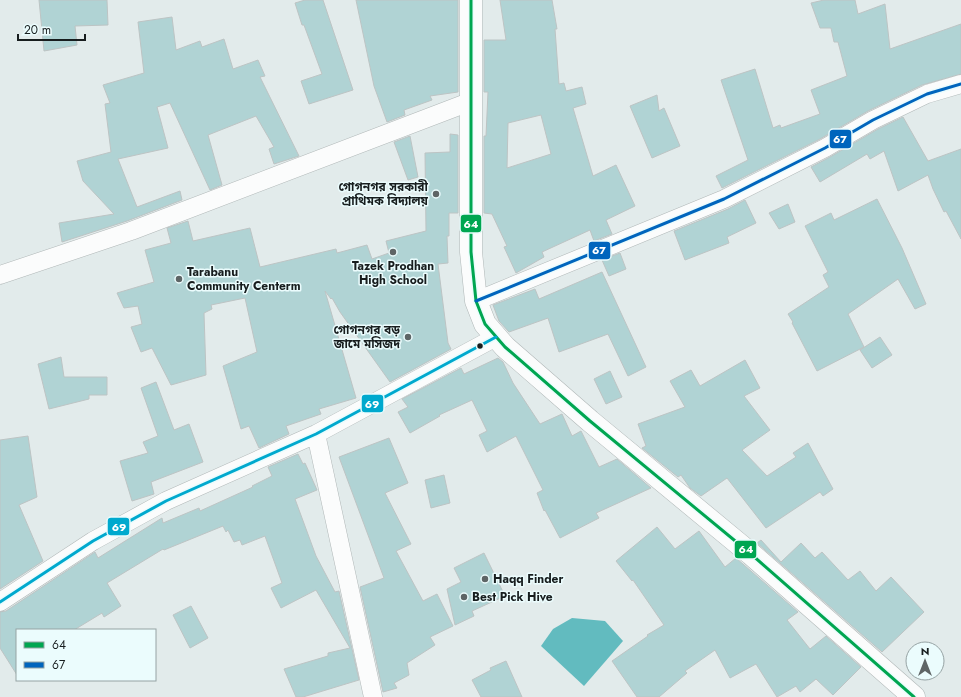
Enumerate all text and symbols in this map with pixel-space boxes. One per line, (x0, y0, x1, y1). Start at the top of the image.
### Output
scale bar (18, 16, 85, 42)
text: 20 m (24, 21, 51, 39)
line badge: 67 (829, 129, 852, 149)
text: 67 (833, 131, 847, 147)
place label: গোগনগর সরকারী প্রাথিমক বিদ্যালয় (339, 178, 429, 210)
marker: গোগনগর সরকারী প্রাথিমক বিদ্যালয় (431, 189, 441, 199)
line badge: 64 (460, 214, 482, 233)
text: 64 (463, 216, 479, 232)
line badge: 67 (588, 241, 611, 260)
text: 67 (592, 242, 606, 258)
marker: Tazek Prodhan High School (388, 247, 398, 257)
place label: Tazek Prodhan High School (352, 257, 434, 289)
place label: Tarabanu Community Centerm (187, 263, 301, 295)
marker: Tarabanu Community Centerm (174, 274, 184, 284)
place label: গোগনগর বড় জামে মসিজদ (333, 321, 400, 353)
marker: গোগনগর বড় জামে মসিজদ (403, 332, 413, 342)
unlabelled marker (475, 341, 485, 351)
line badge: 69 (361, 394, 384, 413)
text: 69 (365, 396, 379, 412)
line badge: 69 (107, 517, 130, 536)
text: 69 (112, 519, 126, 535)
line badge: 64 (734, 540, 757, 559)
text: 64 (738, 541, 754, 557)
place label: Haqq Finder (493, 570, 563, 588)
marker: Haqq Finder (480, 574, 490, 584)
place label: Best Pick Hive (472, 588, 553, 606)
marker: Best Pick Hive (459, 592, 469, 602)
legend (16, 629, 156, 681)
text: 64 (52, 636, 66, 654)
north arrow (905, 641, 945, 681)
text: N (921, 643, 929, 659)
text: 67 (52, 656, 66, 674)

